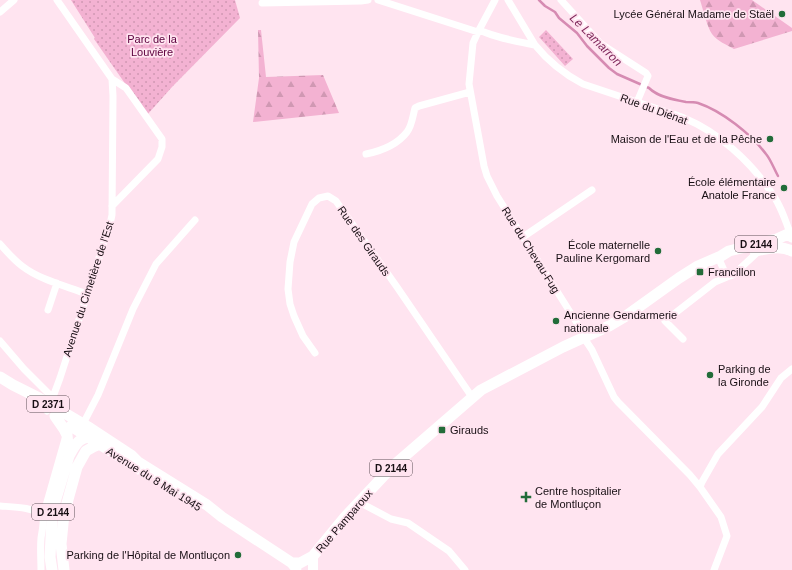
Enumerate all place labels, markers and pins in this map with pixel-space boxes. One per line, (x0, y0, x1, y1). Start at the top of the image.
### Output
place label: Lycée Général Madame de Staël (614, 8, 774, 20)
marker: Lycée Général Madame de Staël (777, 9, 787, 19)
place label: Maison de l'Eau et de la Pêche (611, 133, 762, 145)
marker: Maison de l'Eau et de la Pêche (765, 134, 775, 144)
place label: École élémentaire Anatole France (688, 176, 776, 201)
marker: École élémentaire Anatole France (779, 183, 789, 193)
place label: École maternelle Pauline Kergomard (556, 239, 650, 264)
marker: École maternelle Pauline Kergomard (653, 246, 663, 256)
place label: Francillon (708, 266, 756, 278)
marker: Francillon (695, 267, 705, 277)
place label: Ancienne Gendarmerie nationale (564, 309, 677, 334)
marker: Ancienne Gendarmerie nationale (551, 316, 561, 326)
place label: Parking de la Gironde (718, 363, 771, 388)
marker: Parking de la Gironde (705, 370, 715, 380)
place label: Girauds (450, 424, 489, 436)
marker: Girauds (437, 425, 447, 435)
place label: Centre hospitalier de Montluçon (535, 485, 622, 510)
marker: Centre hospitalier de Montluçon (520, 491, 532, 503)
place label: Parking de l'Hôpital de Montluçon (66, 549, 230, 561)
marker: Parking de l'Hôpital de Montluçon (233, 550, 243, 560)

